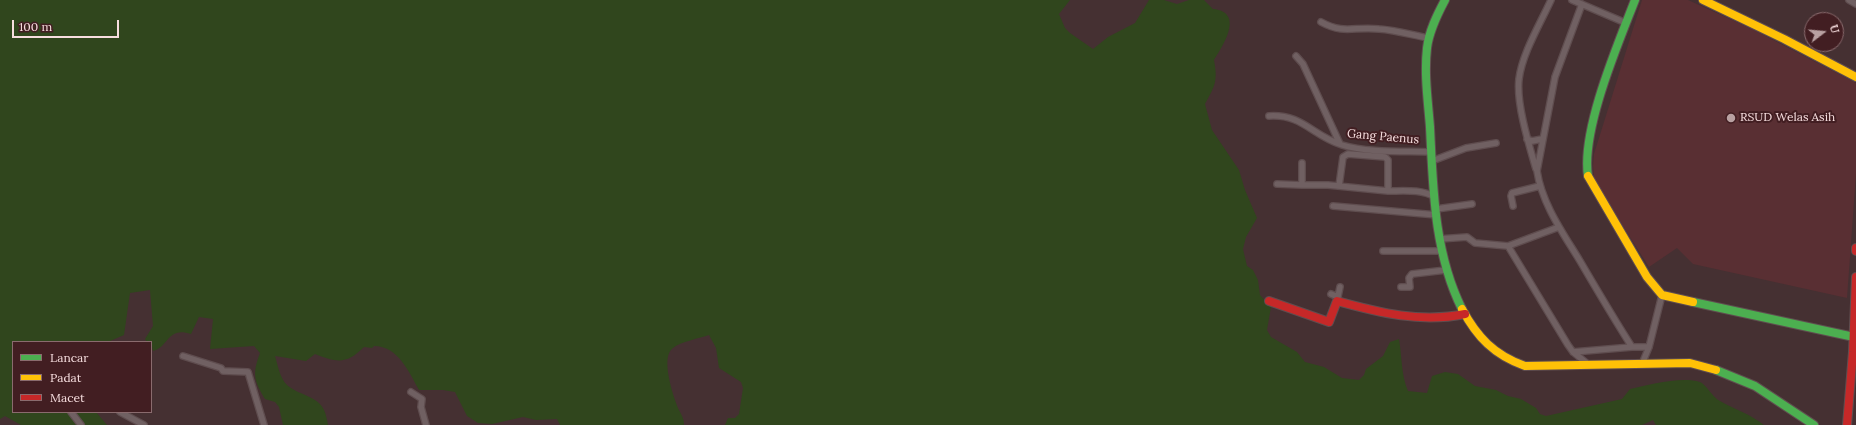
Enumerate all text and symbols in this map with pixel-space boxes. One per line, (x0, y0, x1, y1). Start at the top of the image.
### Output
scale bar (14, 12, 121, 38)
north arrow (1804, 12, 1844, 52)
text: 100 m (19, 19, 52, 34)
text: U (1827, 23, 1842, 35)
place label: RSUD Welas Asih (1740, 111, 1835, 125)
marker: RSUD Welas Asih (1725, 112, 1737, 124)
street label: Gang Paenus (1346, 127, 1420, 147)
legend (12, 341, 152, 413)
text: Lancar (50, 350, 88, 365)
text: Padat (50, 370, 81, 385)
text: Macet (50, 390, 85, 405)

